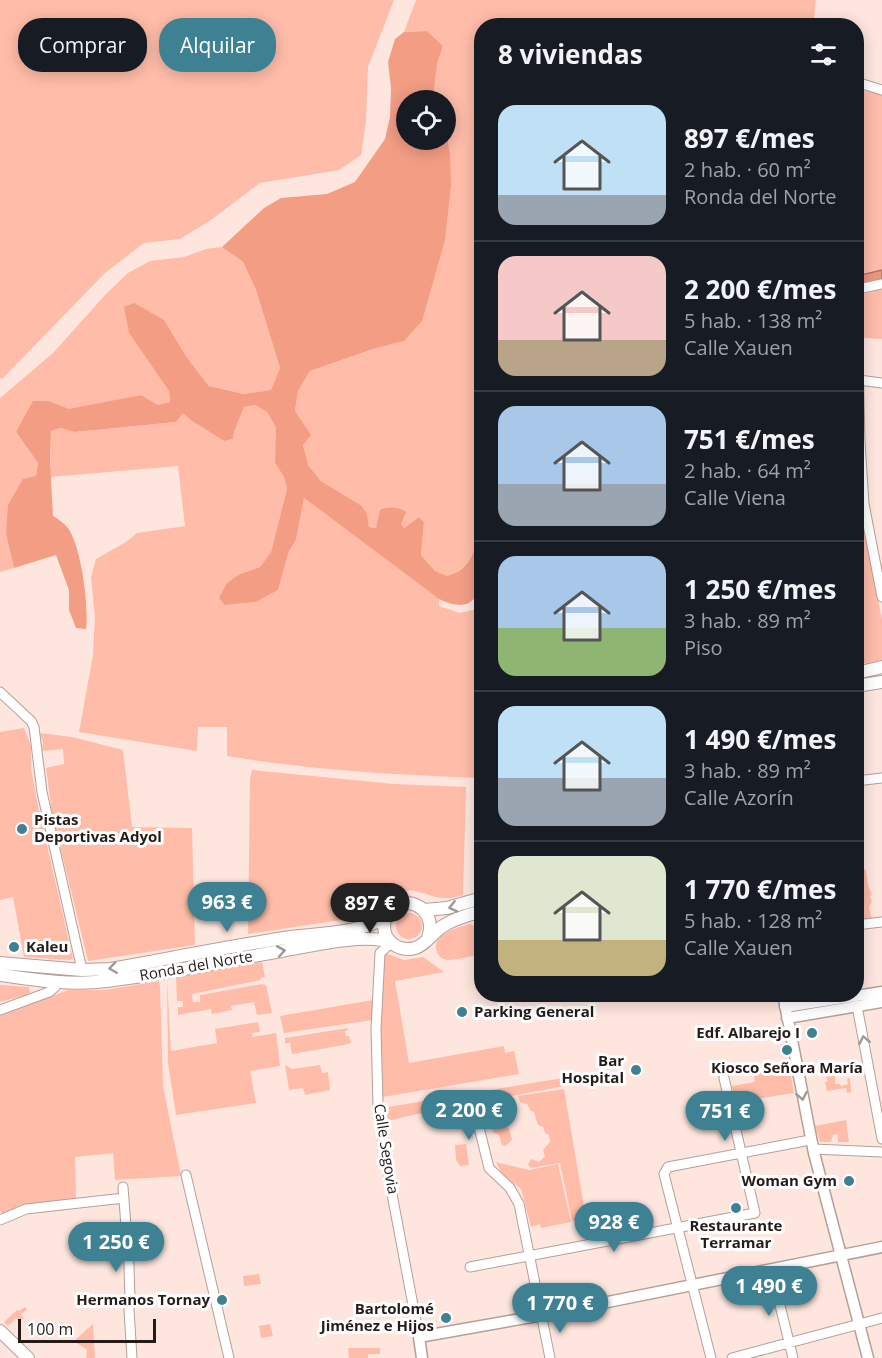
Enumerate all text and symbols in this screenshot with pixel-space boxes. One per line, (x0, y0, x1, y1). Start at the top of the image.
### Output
chip: Comprar (18, 18, 147, 72)
chip: Alquilar (159, 18, 276, 72)
text: 8 viviendas (498, 36, 643, 72)
icon: filters (807, 38, 840, 71)
map controls (396, 90, 456, 150)
button: locate (396, 90, 456, 150)
text: 897 €/mes (684, 120, 815, 156)
icon: home (546, 129, 618, 201)
text: 2 hab. · 60 m² (684, 156, 811, 183)
text: Ronda del Norte (684, 183, 837, 210)
text: 2 200 €/mes (684, 271, 836, 307)
icon: home (546, 280, 618, 352)
text: 5 hab. · 138 m² (684, 307, 822, 334)
text: Calle Xauen (684, 334, 793, 361)
text: 751 €/mes (684, 421, 815, 457)
icon: home (546, 430, 618, 502)
text: 2 hab. · 64 m² (684, 457, 811, 484)
text: Calle Viena (684, 484, 786, 511)
text: 1 250 €/mes (684, 571, 836, 607)
icon: home (546, 580, 618, 652)
text: 3 hab. · 89 m² (684, 607, 811, 634)
text: Piso (684, 634, 723, 661)
text: 1 490 €/mes (684, 721, 836, 757)
icon: home (546, 730, 618, 802)
text: 3 hab. · 89 m² (684, 757, 811, 784)
text: Calle Azorín (684, 784, 794, 811)
place label: Pistas Deportivas Adyol (34, 809, 162, 846)
marker: Pistas Deportivas Adyol (15, 822, 29, 836)
text: 1 770 €/mes (684, 871, 836, 907)
icon: home (546, 880, 618, 952)
pin: 963 € (185, 882, 269, 933)
pin: 897 € (328, 883, 412, 934)
text: 963 € (202, 888, 252, 915)
text: 897 € (345, 889, 395, 916)
one-way arrow (449, 899, 459, 912)
text: 5 hab. · 128 m² (684, 907, 822, 934)
text: Calle Xauen (684, 934, 793, 961)
place label: Kaleu (26, 936, 68, 956)
marker: Kaleu (7, 940, 21, 954)
street label: Ronda del Norte (138, 945, 254, 985)
one-way arrow (277, 945, 286, 957)
one-way arrow (108, 961, 118, 973)
place label: Parking General (474, 1001, 594, 1021)
marker: Parking General (455, 1005, 469, 1019)
place label: Edf. Albarejo I (696, 1022, 800, 1042)
marker: Edf. Albarejo I (805, 1026, 819, 1040)
one-way arrow (858, 1036, 870, 1045)
marker: Kiosco Señora María (780, 1043, 794, 1057)
place label: Bar Hospital (562, 1050, 624, 1087)
place label: Kiosco Señora María (711, 1057, 863, 1077)
marker: Bar Hospital (629, 1063, 643, 1077)
pin: 2 200 € (414, 1090, 524, 1141)
pin: 751 € (683, 1091, 767, 1142)
one-way arrow (795, 1091, 808, 1101)
text: 2 200 € (435, 1096, 503, 1123)
text: 751 € (700, 1097, 750, 1124)
street label: Calle Segovia (370, 1102, 404, 1195)
place label: Woman Gym (742, 1170, 837, 1190)
marker: Woman Gym (842, 1174, 856, 1188)
marker: Restaurante Terramar (729, 1201, 743, 1215)
pin: 928 € (572, 1202, 656, 1253)
text: 928 € (589, 1208, 639, 1235)
place label: Restaurante Terramar (690, 1215, 783, 1252)
pin: 1 250 € (61, 1222, 171, 1273)
text: 1 250 € (82, 1228, 150, 1255)
pin: 1 490 € (714, 1266, 824, 1317)
text: 1 490 € (735, 1272, 803, 1299)
pin: 1 770 € (505, 1283, 615, 1334)
place label: Hermanos Tornay (76, 1289, 210, 1309)
text: 1 770 € (526, 1289, 594, 1316)
marker: Hermanos Tornay (215, 1293, 229, 1307)
place label: Bartolomé Jiménez e Hijos (319, 1298, 434, 1335)
marker: Bartolomé Jiménez e Hijos (439, 1311, 453, 1325)
scale bar (18, 1316, 156, 1344)
text: 100 m (27, 1318, 73, 1340)

